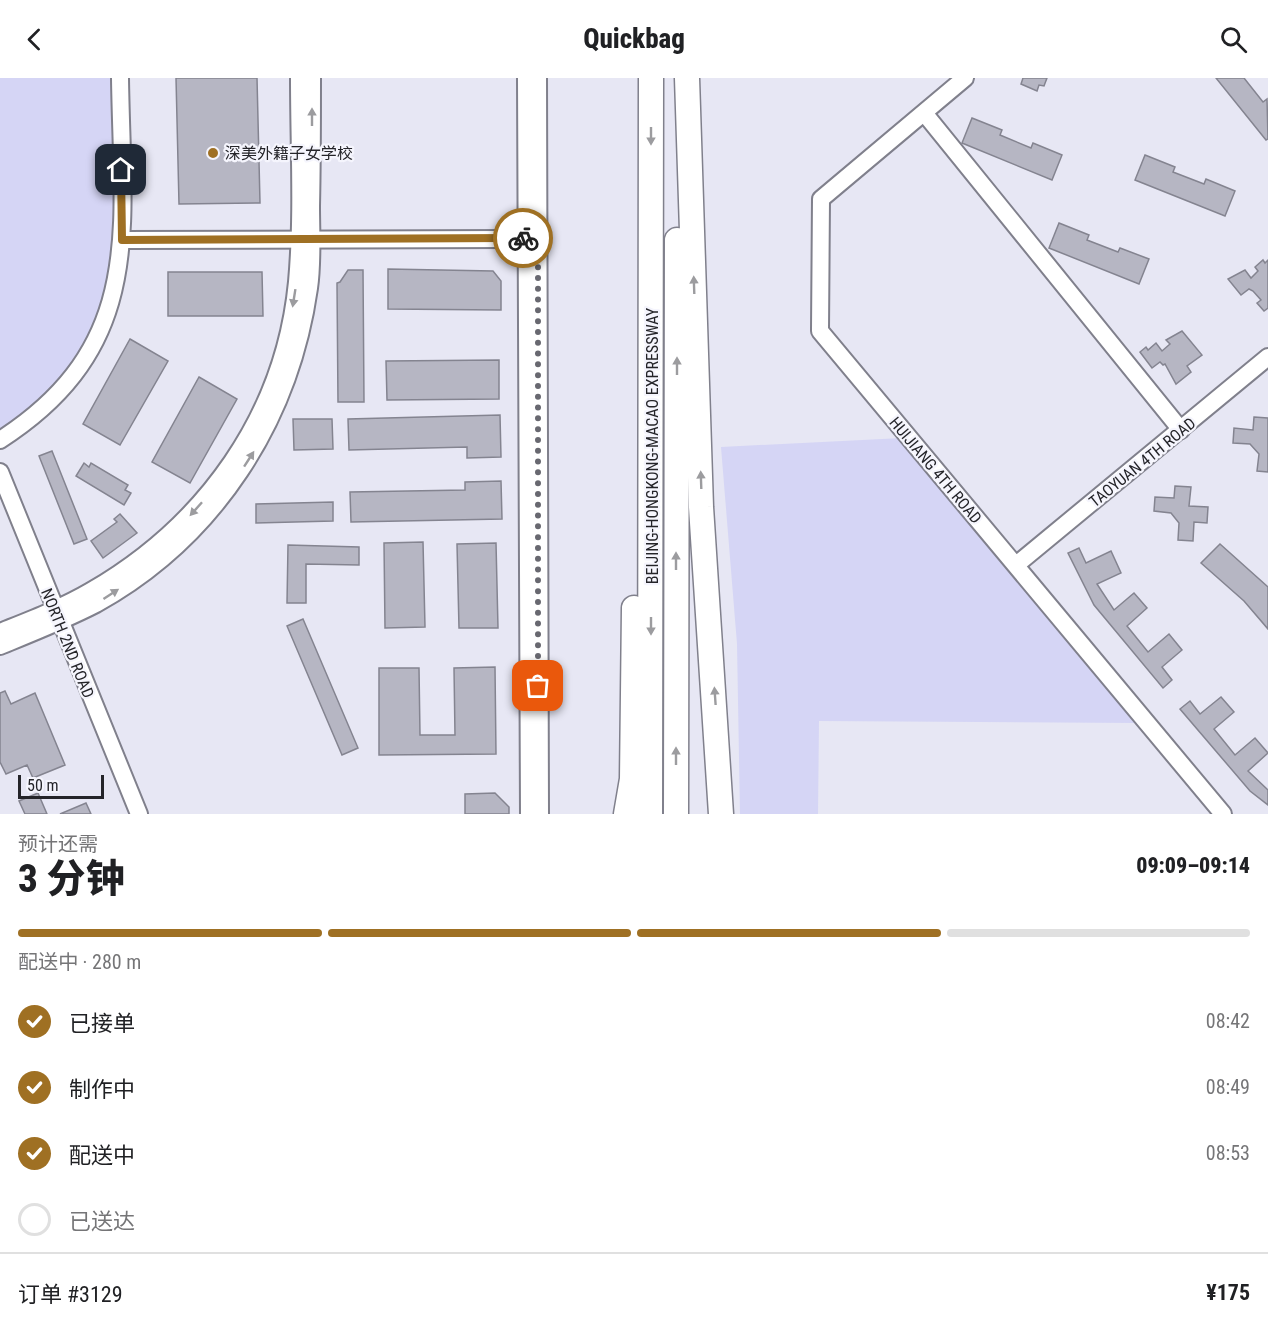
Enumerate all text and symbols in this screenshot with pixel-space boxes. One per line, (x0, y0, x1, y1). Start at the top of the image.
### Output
icon: back (18, 23, 51, 56)
text: Quickbag (583, 23, 685, 55)
icon: search (1217, 23, 1250, 56)
one-way arrow (307, 108, 317, 127)
one-way arrow (646, 127, 656, 146)
pin (95, 144, 146, 195)
place label: 深美外籍子女学校 (225, 144, 353, 163)
marker: 深美外籍子女学校 (206, 146, 220, 160)
icon: home (104, 153, 137, 186)
courier (493, 208, 553, 268)
icon: bike (507, 222, 540, 255)
one-way arrow (690, 276, 699, 295)
one-way arrow (289, 288, 298, 307)
street label: BEIJING-HONGKONG-MACAO EXPRESSWAY (643, 307, 662, 584)
one-way arrow (672, 356, 682, 375)
street label: HUIJIANG 4TH ROAD (886, 413, 986, 527)
street label: TAOYUAN 4TH ROAD (1085, 414, 1199, 511)
one-way arrow (243, 451, 254, 468)
one-way arrow (696, 471, 705, 490)
one-way arrow (189, 502, 203, 517)
one-way arrow (671, 551, 681, 570)
street label: NORTH 2ND ROAD (37, 586, 98, 701)
one-way arrow (103, 589, 119, 600)
one-way arrow (646, 617, 656, 636)
pin (512, 660, 563, 711)
icon: bag (521, 669, 554, 702)
one-way arrow (711, 686, 720, 705)
one-way arrow (671, 746, 681, 765)
scale bar (18, 772, 104, 800)
text: 50 m (27, 776, 59, 795)
text: 预计还需 (18, 832, 98, 856)
text: 09:09–09:14 (1136, 853, 1250, 878)
text: 3 分钟 (18, 856, 125, 902)
text: 配送中 · 280 m (18, 950, 141, 974)
icon: check (18, 1005, 51, 1038)
text: 08:42 (1206, 1009, 1250, 1033)
text: 已接单 (69, 1011, 135, 1036)
icon: check (18, 1071, 51, 1104)
text: 08:49 (1206, 1075, 1250, 1099)
text: 制作中 (69, 1077, 135, 1102)
icon: check (18, 1137, 51, 1170)
text: 08:53 (1206, 1141, 1250, 1165)
text: 配送中 (69, 1143, 135, 1168)
text: 已送达 (69, 1209, 135, 1234)
text: ¥175 (1206, 1280, 1250, 1305)
text: 订单 #3129 (18, 1282, 123, 1307)

